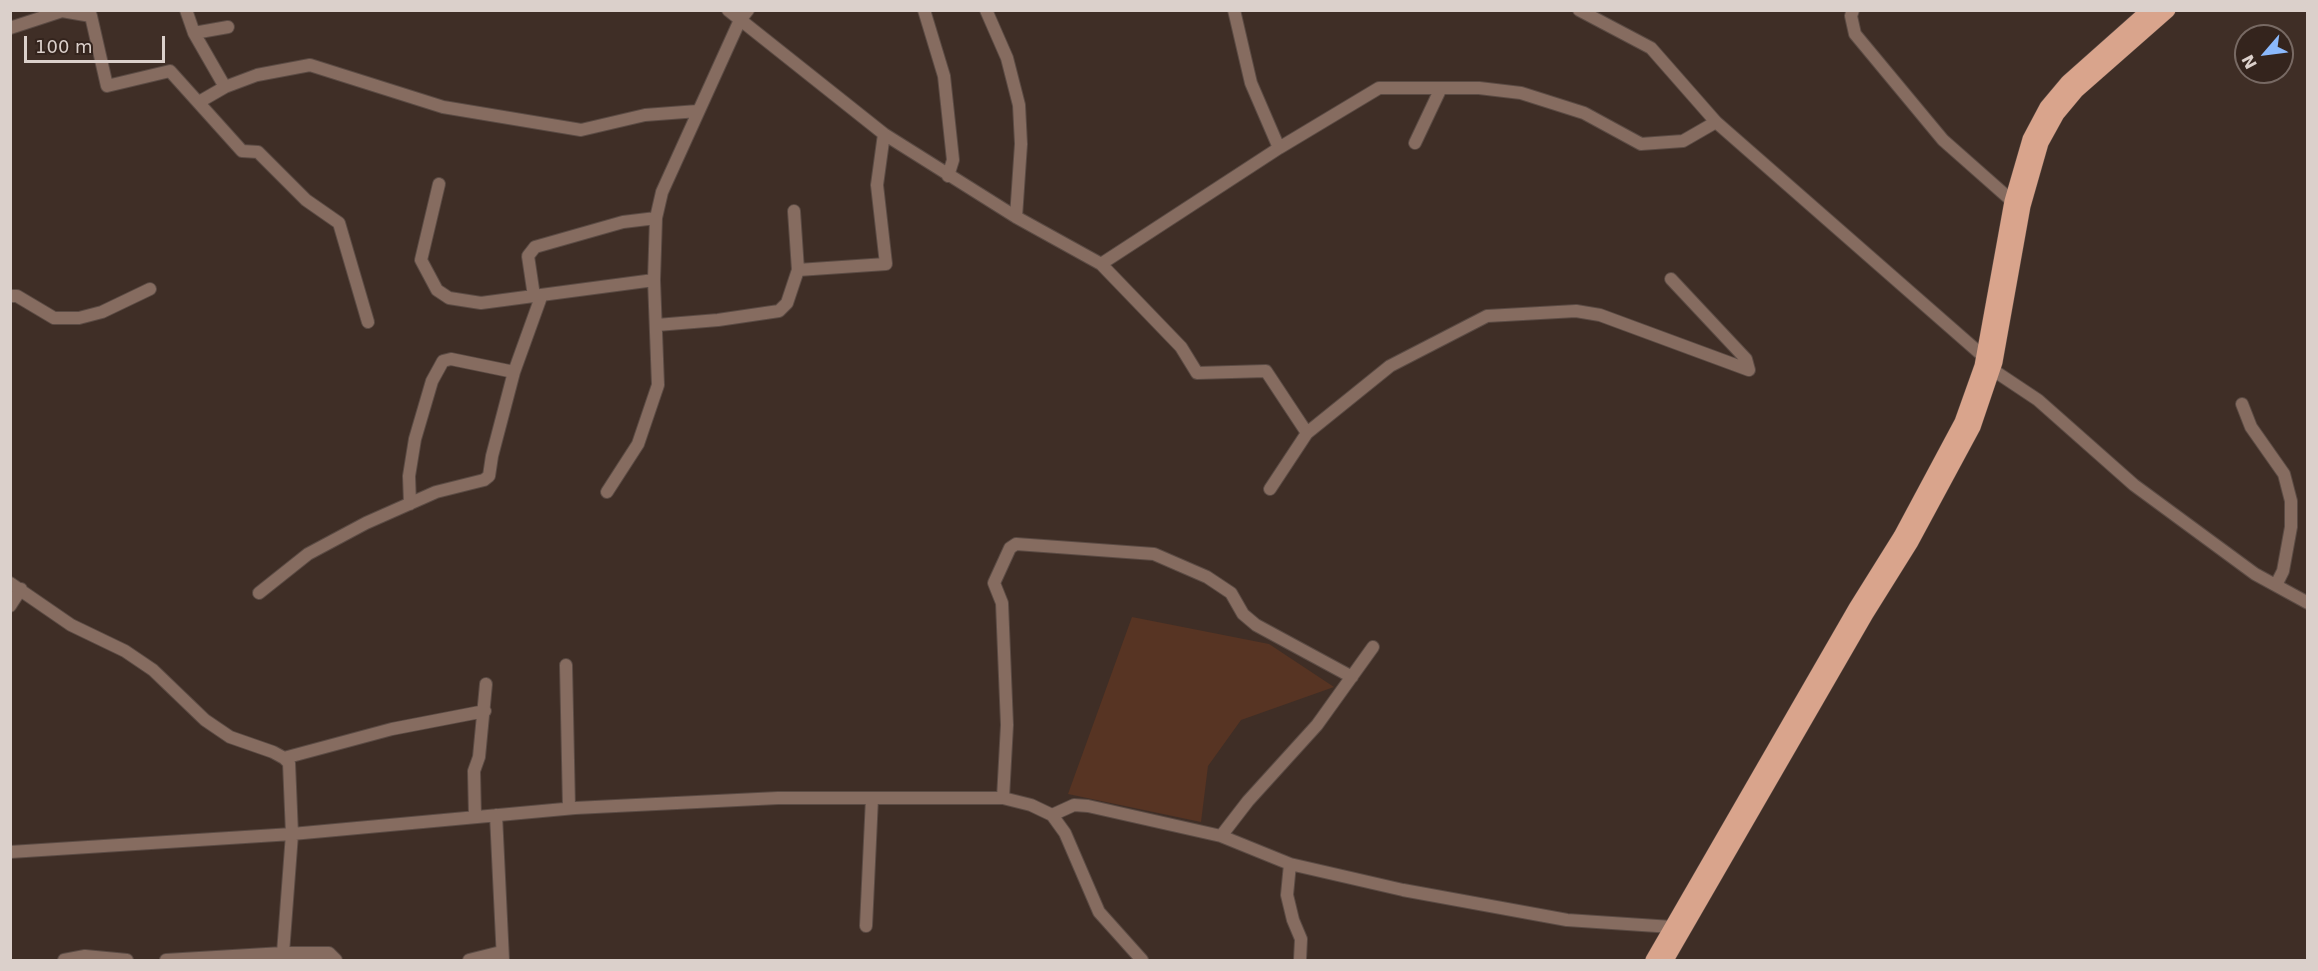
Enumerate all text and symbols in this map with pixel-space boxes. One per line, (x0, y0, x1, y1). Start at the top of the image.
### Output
scale bar (27, 24, 168, 62)
north arrow (2234, 24, 2294, 84)
text: 100 m (35, 36, 93, 57)
text: N (2238, 51, 2261, 72)

